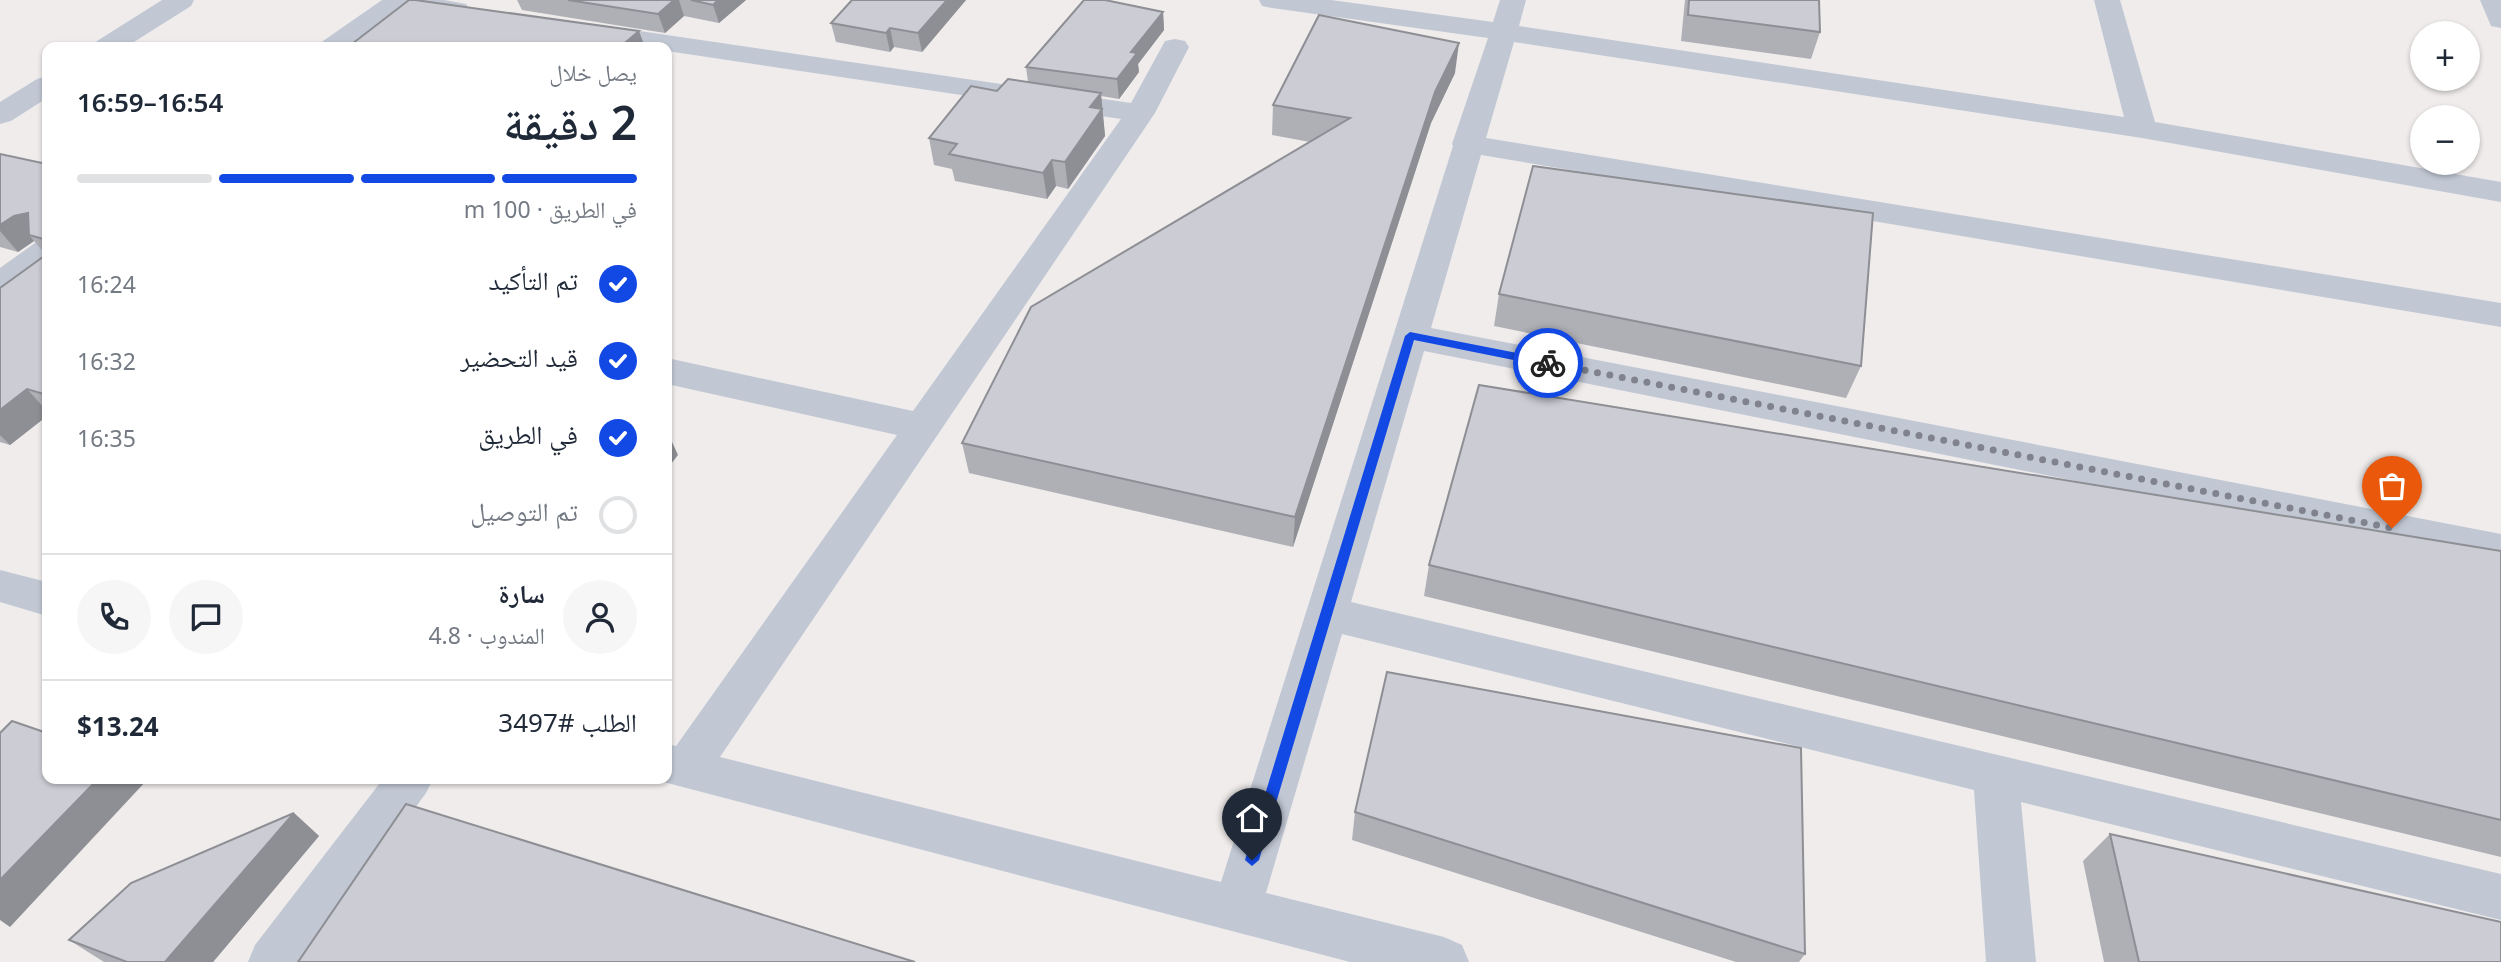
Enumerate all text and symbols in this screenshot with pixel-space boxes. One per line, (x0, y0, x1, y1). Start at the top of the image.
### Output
map controls (2410, 21, 2480, 175)
button: + (2410, 21, 2480, 91)
text: يصل خلال (549, 56, 637, 88)
text: 16:54–16:59 (77, 84, 223, 120)
text: 2 دقيقة (503, 91, 637, 153)
button: − (2410, 105, 2480, 175)
text: في الطريق · 100 m (464, 193, 637, 225)
text: تم التأكيد (488, 262, 578, 298)
icon: check (599, 265, 637, 303)
text: 16:24 (77, 268, 136, 300)
courier (1513, 328, 1583, 398)
text: قيد التحضير (460, 339, 578, 375)
icon: check (599, 342, 637, 380)
icon: bike (1529, 344, 1567, 382)
text: 16:32 (77, 345, 136, 377)
text: في الطريق (478, 416, 578, 452)
icon: check (599, 419, 637, 457)
text: 16:35 (77, 422, 136, 454)
pin (2362, 456, 2422, 528)
icon: bag (2373, 467, 2411, 505)
text: تم التوصيل (470, 493, 578, 529)
text: سارة (498, 575, 545, 611)
button: phone (77, 580, 151, 654)
button: chat (169, 580, 243, 654)
button: person (563, 580, 637, 654)
text: المندوب · 4.8 (428, 619, 545, 651)
text: الطلب #3497 (498, 704, 637, 740)
text: $13.24 (77, 708, 159, 744)
pin (1222, 788, 1282, 860)
icon: home (1233, 799, 1271, 837)

